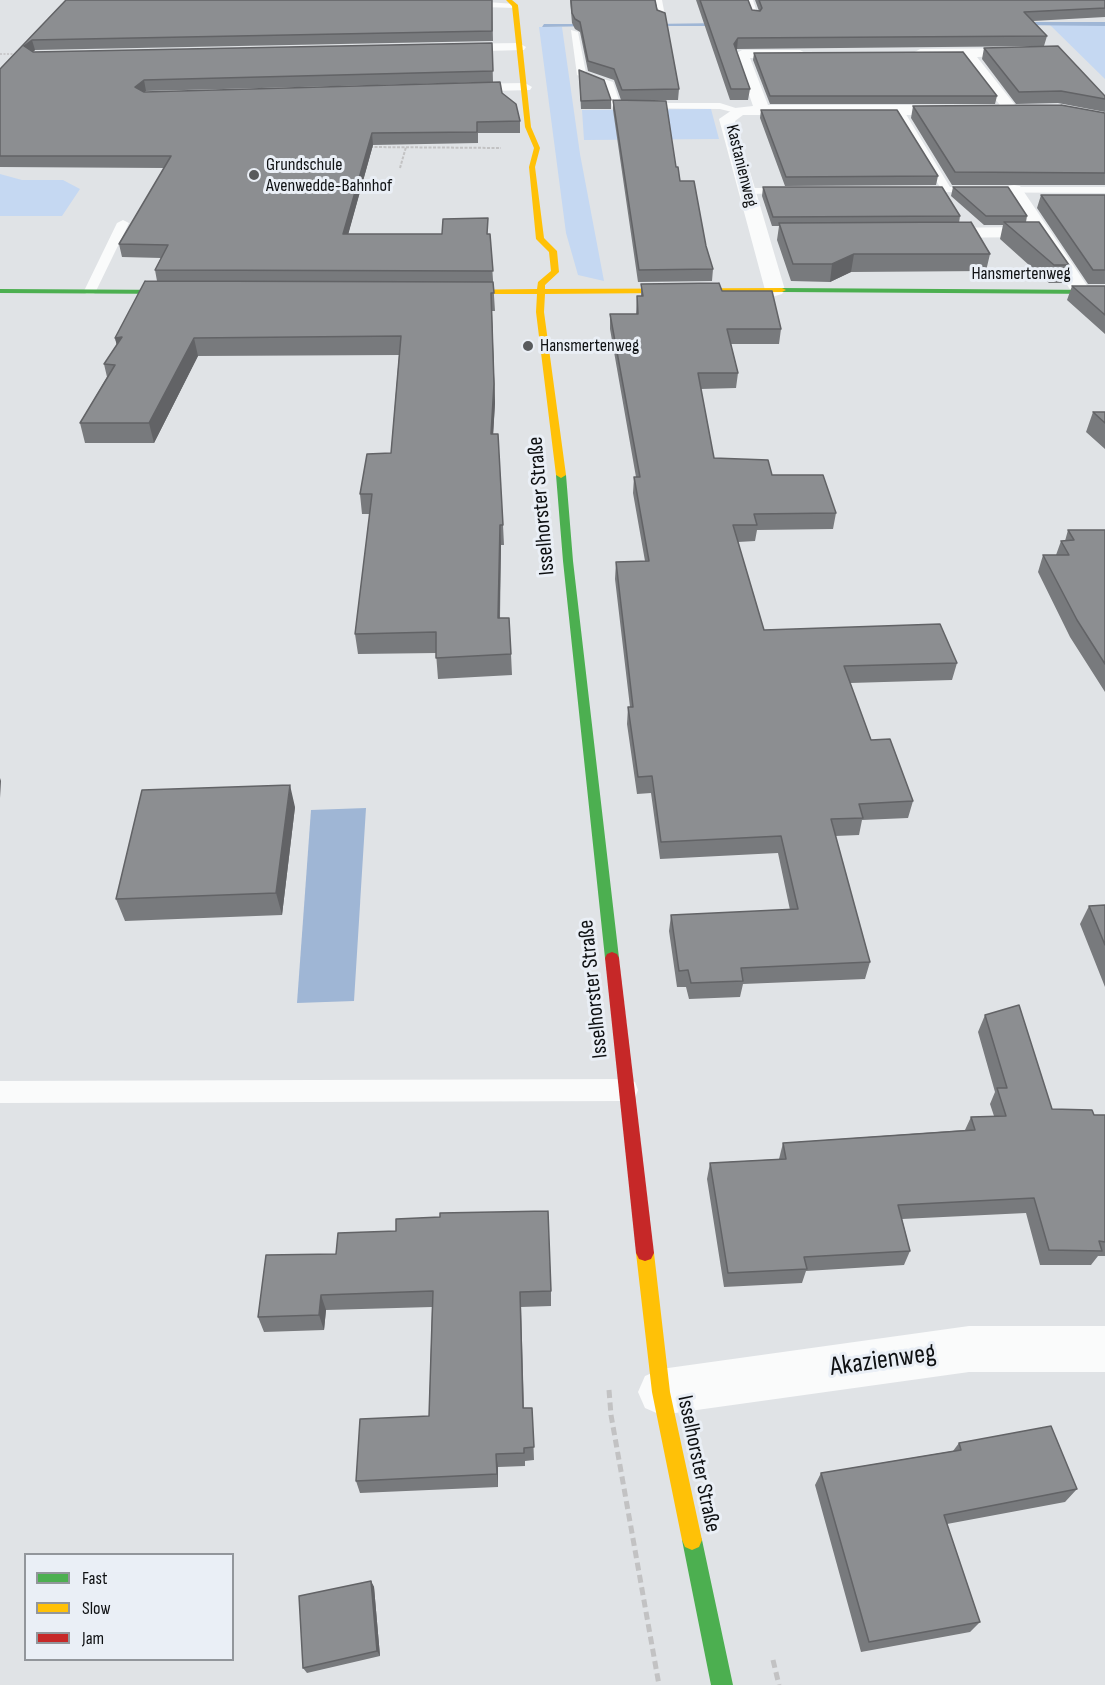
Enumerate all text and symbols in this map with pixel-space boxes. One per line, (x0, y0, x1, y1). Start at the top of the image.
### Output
street label: Kastanienweg (720, 123, 762, 209)
place label: Grundschule Avenwedde-Bahnhof (266, 154, 392, 196)
marker: Grundschule Avenwedde-Bahnhof (247, 168, 261, 182)
street label: Hansmertenweg (971, 263, 1071, 285)
place label: Hansmertenweg (540, 335, 639, 357)
marker: Hansmertenweg (521, 339, 535, 353)
street label: Isselhorster Straße (523, 436, 561, 576)
street label: Isselhorster Straße (574, 918, 614, 1060)
street label: Akazienweg (828, 1338, 938, 1384)
street label: Isselhorster Straße (671, 1393, 725, 1535)
legend (24, 1553, 234, 1661)
text: Fast (82, 1568, 107, 1589)
text: Slow (82, 1598, 111, 1619)
text: Jam (82, 1628, 104, 1649)

